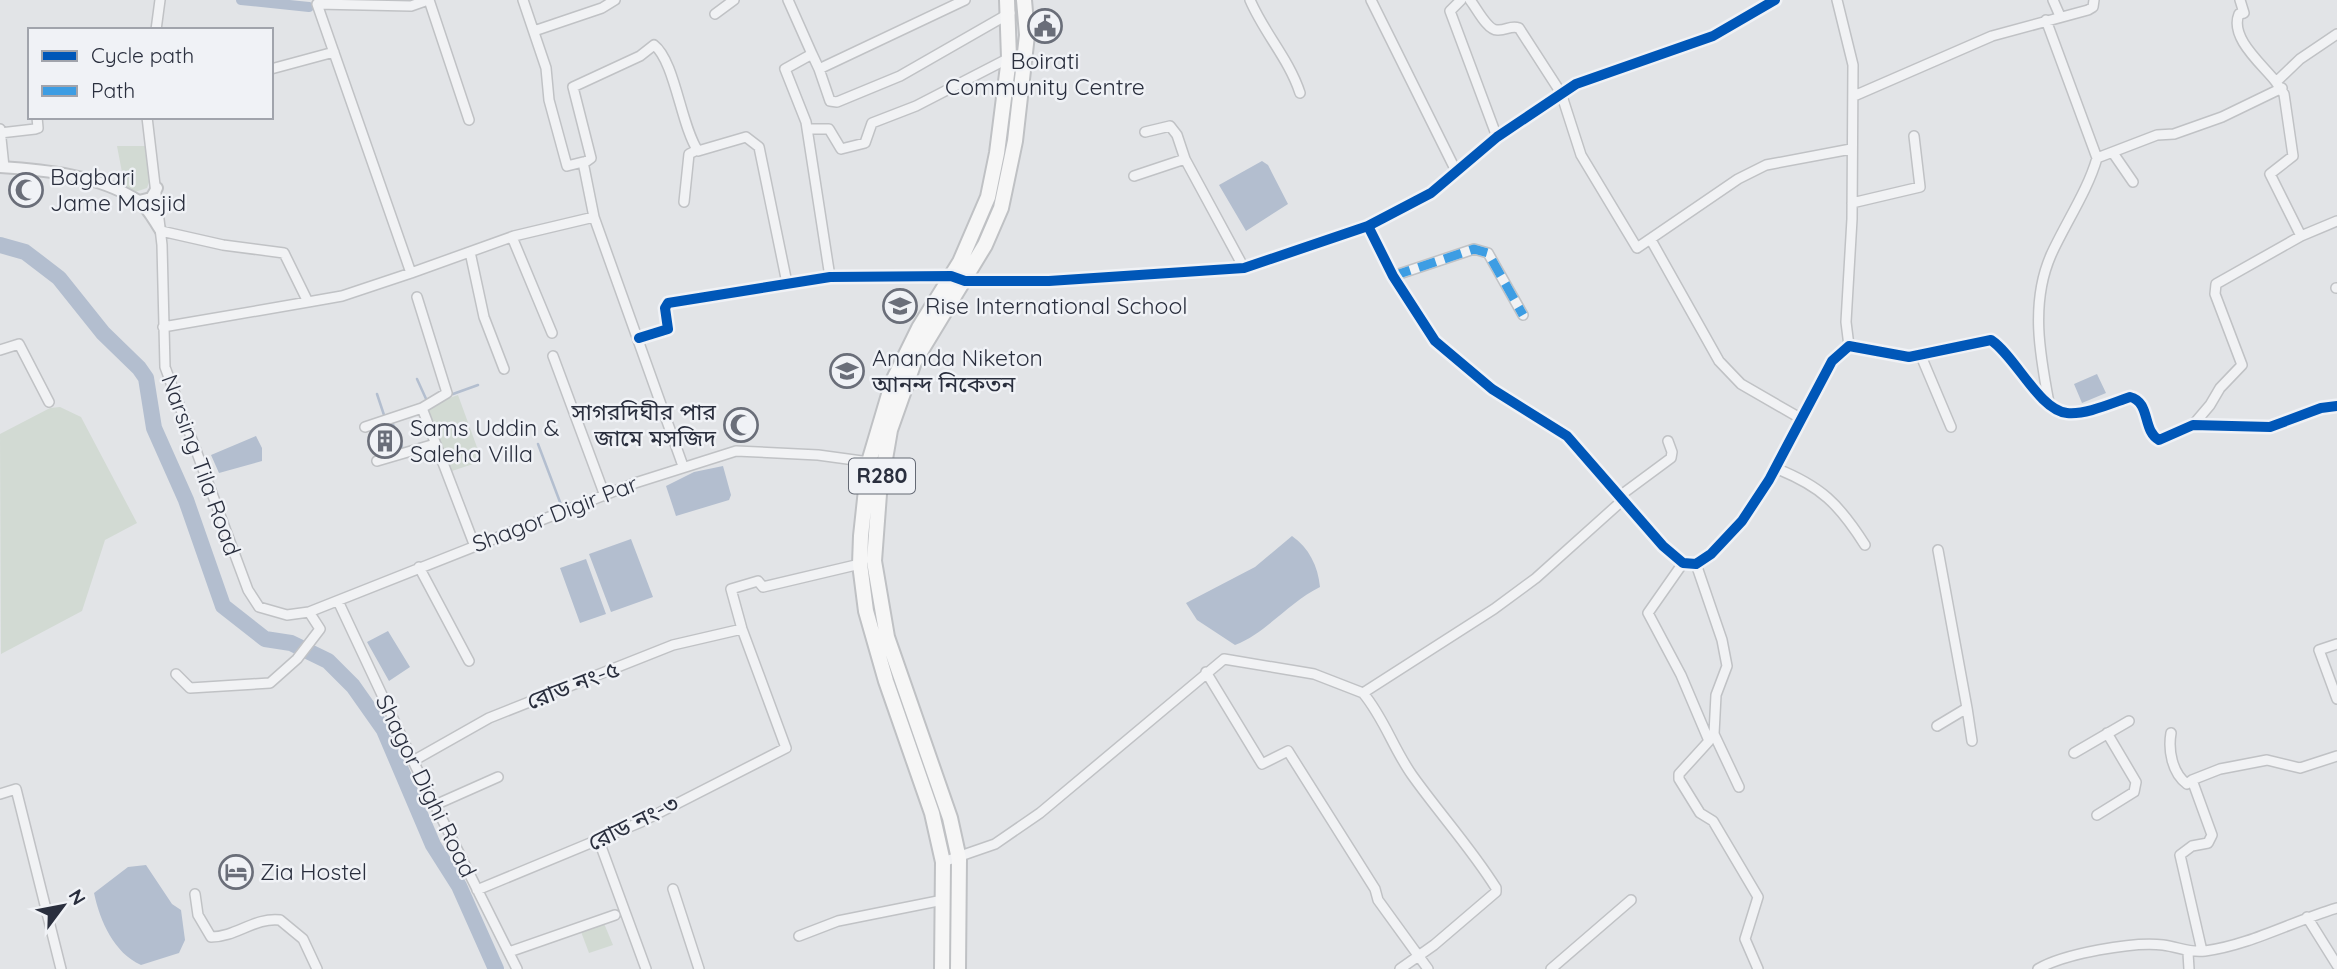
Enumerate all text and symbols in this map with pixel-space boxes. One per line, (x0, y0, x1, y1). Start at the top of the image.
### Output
public building icon: Boirati Community Centre (1026, 7, 1064, 45)
legend (28, 28, 273, 119)
text: Cycle path (91, 42, 194, 68)
place label: Boirati Community Centre (945, 46, 1145, 101)
text: Path (91, 77, 135, 103)
place label: Bagbari Jame Masjid (50, 162, 186, 217)
mosque icon: Bagbari Jame Masjid (7, 171, 45, 209)
school or university icon: Rise International School (881, 287, 919, 325)
place label: Rise International School (925, 291, 1188, 320)
place label: Ananda Niketon আনন্দ নিকেতন (871, 343, 1043, 398)
school or university icon: Ananda Niketon আনন্দ নিকেতন (828, 352, 866, 390)
street label: Narsing Tila Road (155, 370, 248, 559)
place label: সাগরদিঘীর পার জামে মসজিদ (570, 397, 716, 452)
mosque icon: সাগরদিঘীর পার জামে মসজিদ (722, 406, 760, 444)
place label: Sams Uddin & Saleha Villa (410, 413, 560, 468)
building icon: Sams Uddin & Saleha Villa (366, 422, 404, 460)
road number: R280 (849, 458, 915, 494)
street label: Shagor Digir Par (468, 469, 642, 558)
street label: রোড নং-৫ (522, 654, 623, 716)
street label: Shagor Dighi Road (370, 690, 483, 882)
street label: রোড নং-৩ (583, 788, 683, 857)
hotel icon: Zia Hostel (217, 853, 255, 891)
place label: Zia Hostel (260, 857, 367, 886)
north arrow (28, 871, 98, 941)
text: N (64, 885, 91, 909)

